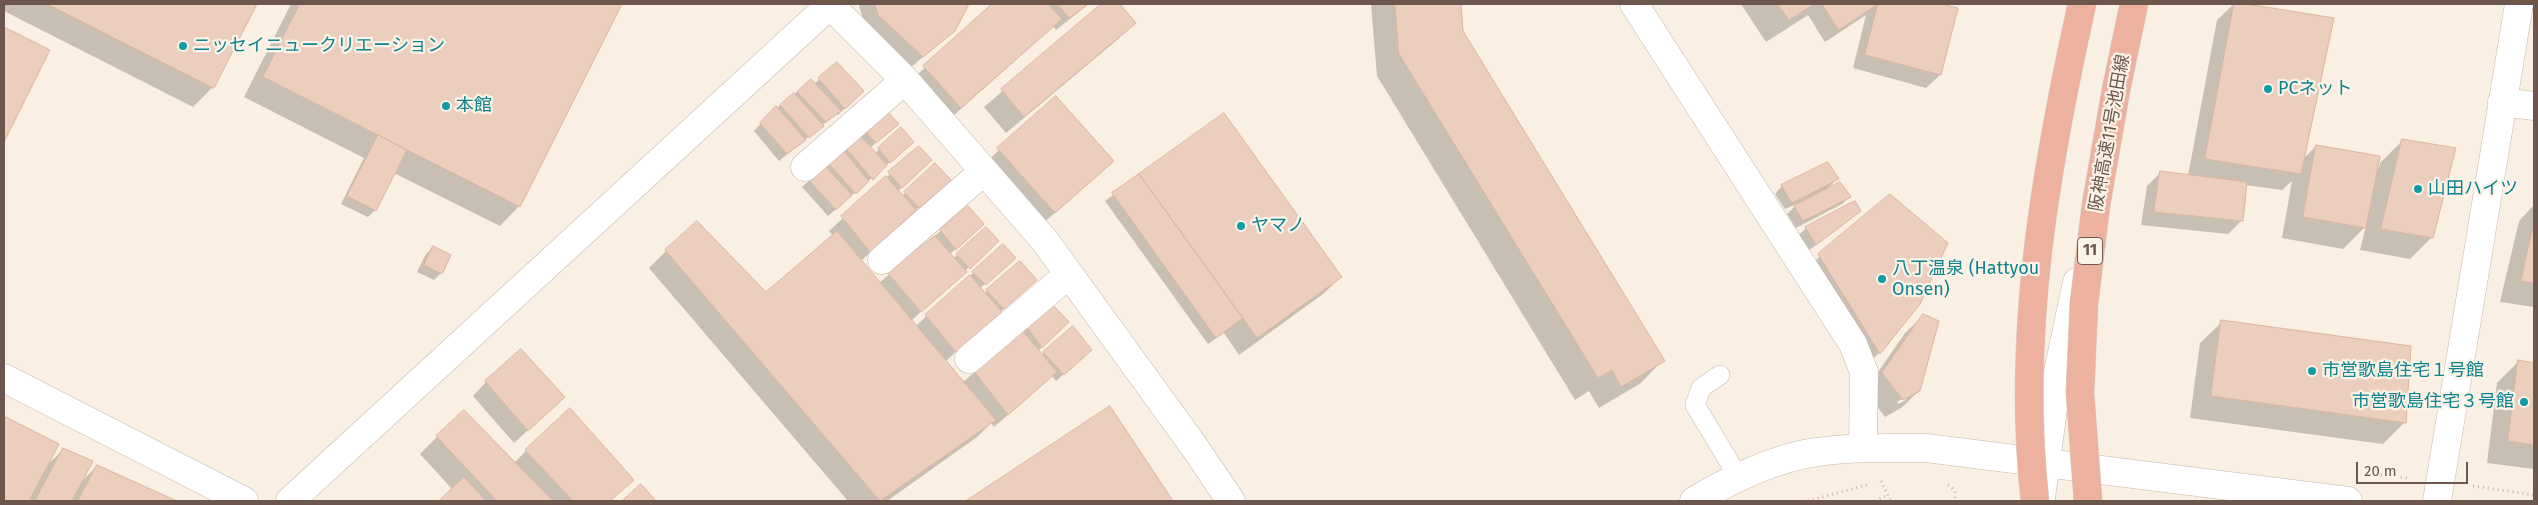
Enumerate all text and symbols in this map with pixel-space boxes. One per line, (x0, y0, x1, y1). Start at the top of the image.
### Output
place label: ニッセイニュークリエーション (193, 35, 445, 57)
marker: ニッセイニュークリエーション (177, 40, 189, 52)
street label: 阪神高速11号池田線 (2086, 53, 2134, 213)
place label: PCネット (2278, 78, 2353, 100)
marker: PCネット (2262, 83, 2274, 95)
place label: 本館 (456, 95, 492, 117)
marker: 本館 (440, 100, 452, 112)
place label: 山田ハイツ (2428, 178, 2518, 200)
marker: 山田ハイツ (2412, 183, 2424, 195)
place label: ヤマノ (1251, 215, 1305, 237)
marker: ヤマノ (1235, 220, 1247, 232)
road number: 11 (2078, 238, 2102, 264)
place label: 八丁温泉 (Hattyou Onsen) (1892, 258, 2039, 300)
marker: 八丁温泉 (Hattyou Onsen) (1876, 273, 1888, 285)
place label: 市営歌島住宅１号館 (2322, 360, 2484, 382)
marker: 市営歌島住宅１号館 (2306, 365, 2318, 377)
place label: 市営歌島住宅３号館 (2352, 391, 2514, 413)
marker: 市営歌島住宅３号館 (2518, 396, 2530, 408)
scale bar (2358, 452, 2470, 484)
text: 20 m (2364, 462, 2397, 480)

